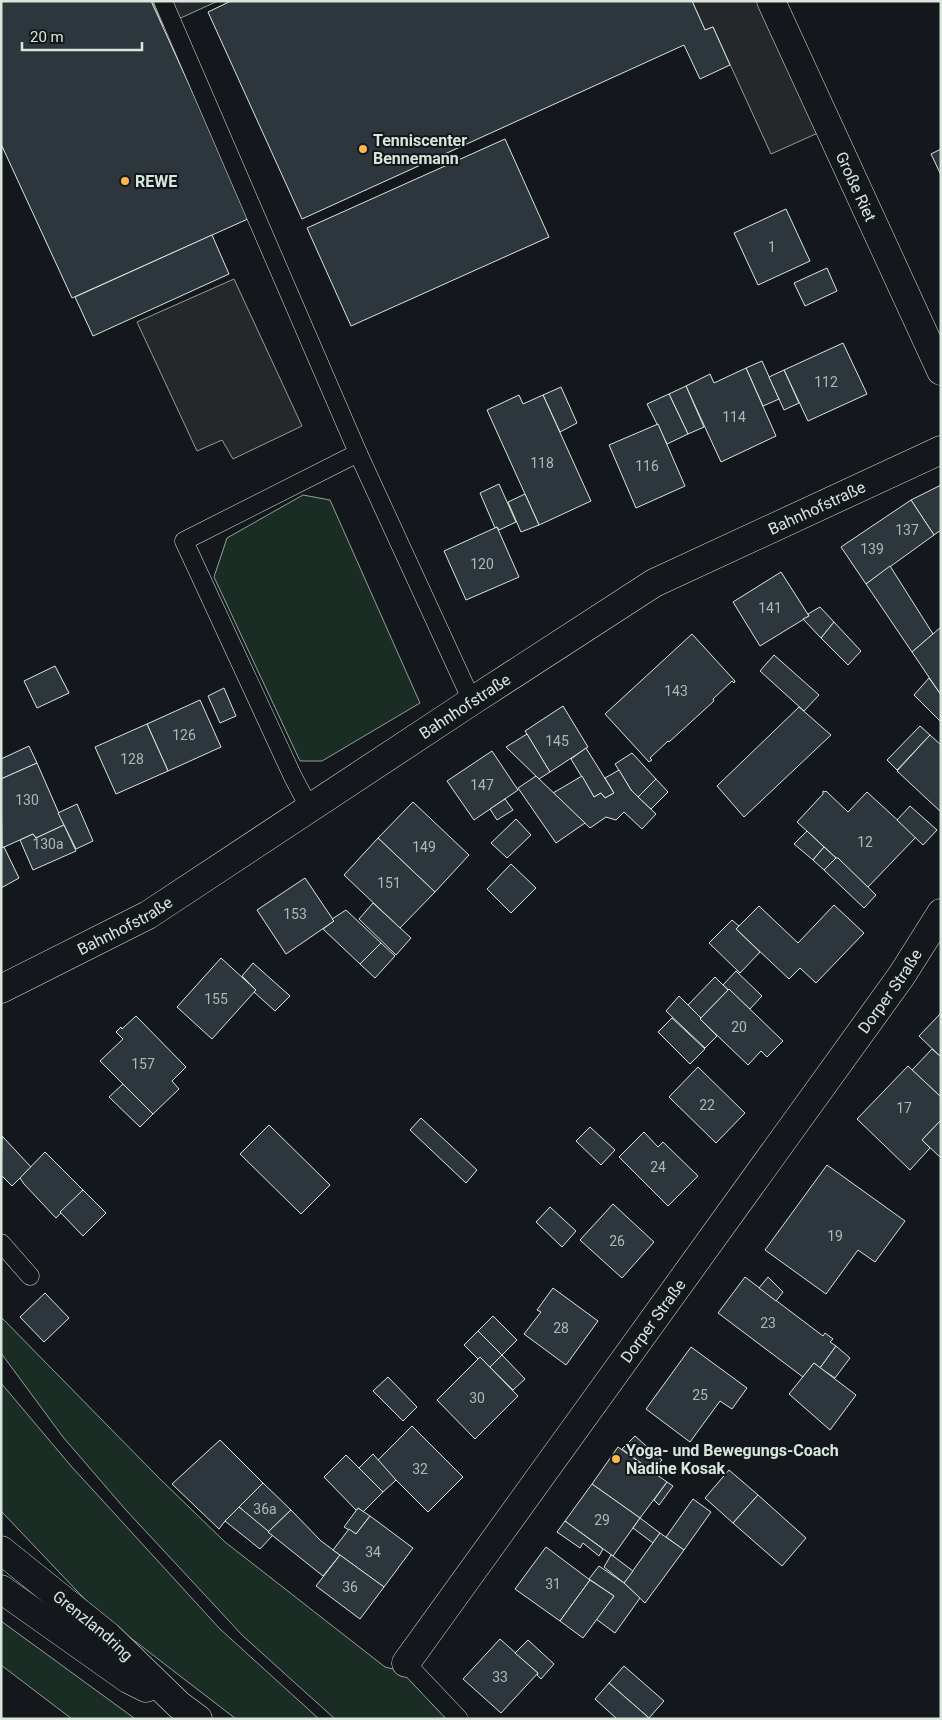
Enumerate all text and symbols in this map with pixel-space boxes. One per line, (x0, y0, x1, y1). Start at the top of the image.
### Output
scale bar (22, 20, 142, 52)
text: 20 m (30, 28, 64, 46)
place label: Tenniscenter Bennemann (373, 131, 467, 168)
marker: Tenniscenter Bennemann (357, 143, 369, 155)
street label: Große Riet (832, 148, 880, 224)
place label: REWE (135, 172, 177, 191)
marker: REWE (119, 175, 131, 187)
house number: 1 (768, 239, 776, 255)
house number: 112 (814, 374, 838, 390)
house number: 114 (722, 409, 746, 425)
house number: 118 (530, 455, 554, 471)
house number: 116 (635, 458, 659, 474)
street label: Bahnhofstraße (765, 477, 868, 538)
house number: 137 (895, 522, 919, 538)
house number: 139 (860, 541, 884, 557)
house number: 120 (470, 556, 494, 572)
house number: 141 (758, 600, 782, 616)
street label: Bahnhofstraße (415, 669, 514, 743)
house number: 143 (664, 683, 688, 699)
house number: 126 (172, 727, 196, 743)
house number: 145 (545, 733, 569, 749)
house number: 128 (120, 751, 144, 767)
house number: 147 (470, 777, 494, 793)
house number: 130 (15, 792, 39, 808)
house number: 12 (857, 834, 873, 850)
house number: 130a (32, 836, 64, 852)
house number: 149 (412, 839, 436, 855)
house number: 151 (377, 875, 401, 891)
street label: Bahnhofstraße (74, 892, 176, 959)
house number: 153 (283, 906, 307, 922)
street label: Dorper Straße (854, 945, 926, 1037)
house number: 155 (204, 991, 228, 1007)
house number: 20 (731, 1019, 747, 1035)
house number: 157 (131, 1056, 155, 1072)
house number: 22 (699, 1097, 715, 1113)
house number: 17 (896, 1100, 912, 1116)
house number: 24 (650, 1159, 666, 1175)
house number: 19 (827, 1228, 843, 1244)
house number: 26 (609, 1233, 625, 1249)
street label: Dorper Straße (616, 1275, 689, 1366)
house number: 23 (760, 1315, 776, 1331)
house number: 28 (553, 1320, 569, 1336)
house number: 25 (692, 1387, 708, 1403)
house number: 30 (469, 1390, 485, 1406)
place label: Yoga- und Bewegungs-Coach Nadine Kosak (626, 1441, 839, 1478)
marker: Yoga- und Bewegungs-Coach Nadine Kosak (610, 1453, 622, 1465)
house number: 32 (412, 1461, 428, 1477)
house number: 36a (253, 1501, 277, 1517)
house number: 29 (594, 1512, 610, 1528)
house number: 34 (365, 1544, 381, 1560)
house number: 31 (545, 1576, 561, 1592)
house number: 36 (342, 1579, 358, 1595)
street label: Grenzlandring (49, 1586, 137, 1665)
house number: 33 (492, 1669, 508, 1685)

